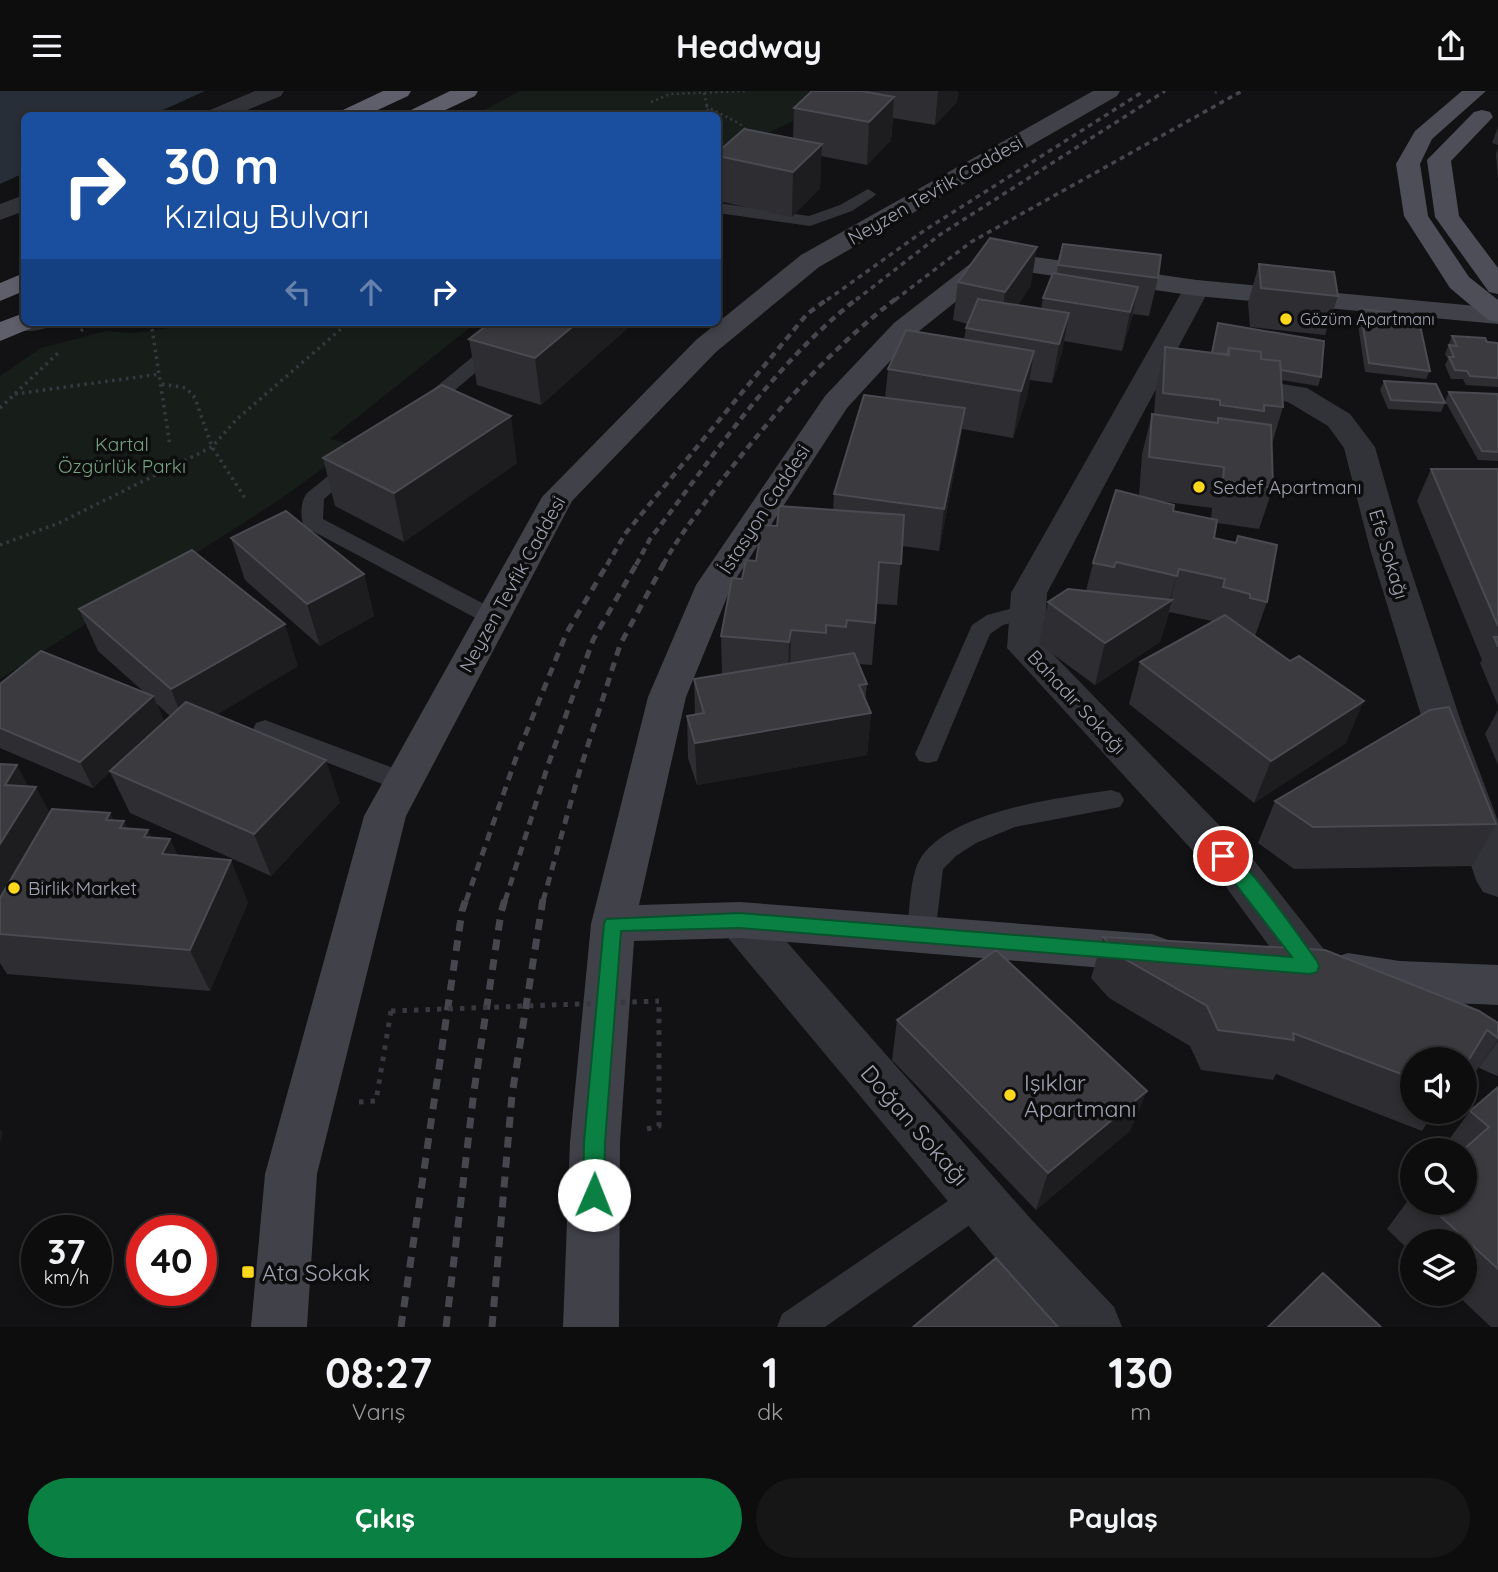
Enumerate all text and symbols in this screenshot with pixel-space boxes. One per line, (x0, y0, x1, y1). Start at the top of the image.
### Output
text: Headway (676, 26, 822, 66)
icon: menu (28, 27, 66, 65)
icon: share (1432, 27, 1470, 65)
street label: Neyzen Tevfik Caddesi (843, 130, 1027, 250)
text: 30 m (164, 135, 279, 196)
icon: right (49, 140, 140, 231)
text: Kızılay Bulvarı (164, 196, 369, 236)
icon: left (279, 273, 317, 311)
icon: ahead (352, 273, 390, 311)
icon: right (425, 273, 463, 311)
place label: Gözüm Apartmanı (1300, 309, 1435, 329)
marker: Gözüm Apartmanı (1278, 311, 1294, 327)
park label: Kartal Özgürlük Parkı (58, 432, 186, 478)
street label: İstasyon Caddesi (713, 440, 815, 578)
place label: Sedef Apartmanı (1213, 475, 1362, 499)
marker: Sedef Apartmanı (1191, 479, 1207, 495)
street label: Neyzen Tevfik Caddesi (454, 492, 570, 676)
street label: Efe Sokağı (1364, 506, 1414, 602)
street label: Bahadır Sokağı (1023, 645, 1131, 759)
pin (1193, 826, 1253, 886)
icon: arrive (1204, 837, 1242, 875)
place label: Birlik Market (28, 876, 137, 900)
marker: Birlik Market (6, 880, 22, 896)
map controls (1400, 1047, 1477, 1306)
button: sound (1400, 1047, 1477, 1124)
street label: Doğan Sokağı (855, 1059, 975, 1191)
place label: Işıklar Apartmanı (1024, 1068, 1137, 1123)
marker: Işıklar Apartmanı (1002, 1087, 1018, 1103)
button: search (1400, 1138, 1477, 1215)
position arrow (557, 1158, 631, 1232)
speed limit sign: 40 (126, 1215, 217, 1306)
text: 37 (47, 1229, 86, 1273)
button: layers (1400, 1229, 1477, 1306)
place label: Ata Sokak (262, 1258, 370, 1287)
marker: Ata Sokak (240, 1264, 256, 1280)
text: km/h (44, 1266, 89, 1289)
text: 08:27 (325, 1346, 432, 1399)
text: 1 (762, 1346, 778, 1399)
text: 130 (1108, 1346, 1173, 1399)
text: Varış (352, 1397, 405, 1426)
text: dk (757, 1397, 783, 1426)
text: m (1130, 1397, 1151, 1426)
button: Çıkış (28, 1478, 742, 1558)
button: Paylaş (756, 1478, 1470, 1558)

